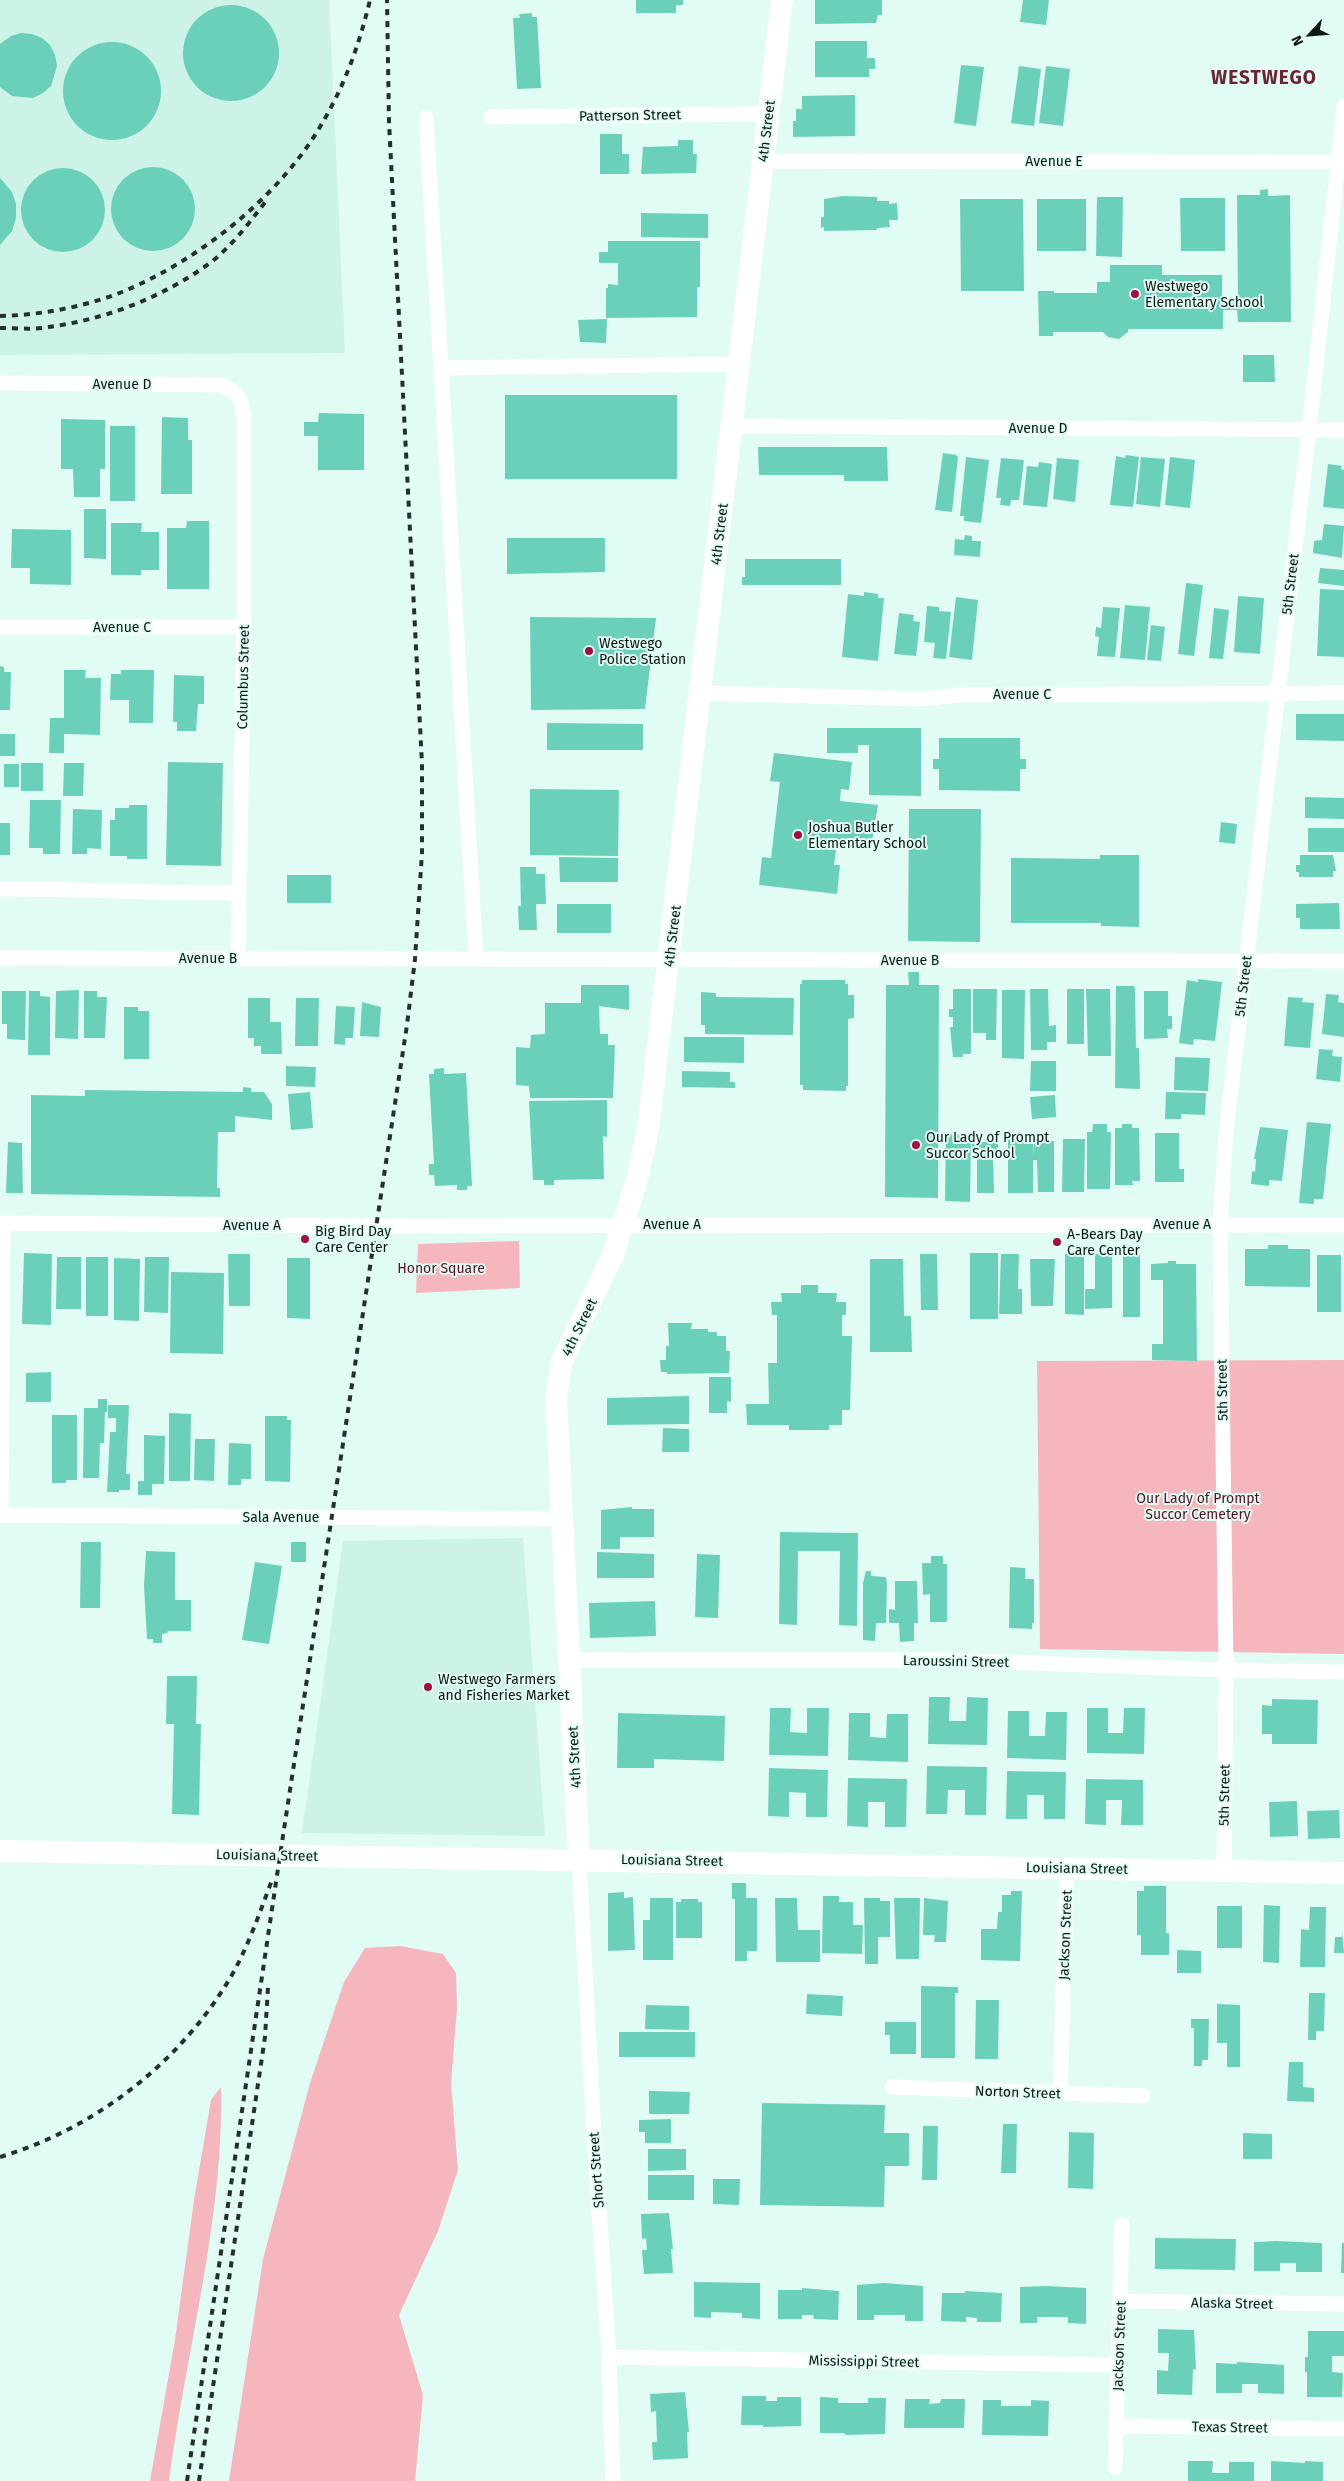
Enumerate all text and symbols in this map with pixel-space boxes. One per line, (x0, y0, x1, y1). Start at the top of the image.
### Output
north arrow (1284, 10, 1334, 60)
text: N (1288, 33, 1307, 48)
district label: WESTWEGO (1211, 66, 1317, 89)
street label: 4th Street (754, 98, 779, 163)
street label: Patterson Street (579, 106, 682, 125)
street label: Avenue E (1025, 153, 1083, 170)
place label: Westwego Elementary School (1145, 278, 1263, 311)
marker: Westwego Elementary School (1129, 288, 1141, 300)
street label: Avenue D (92, 376, 152, 393)
street label: Avenue D (1008, 420, 1068, 437)
street label: 4th Street (707, 501, 732, 566)
street label: 5th Street (1278, 551, 1303, 616)
street label: Avenue C (93, 619, 151, 636)
street label: Columbus Street (234, 624, 253, 729)
place label: Westwego Police Station (599, 635, 686, 668)
marker: Westwego Police Station (583, 645, 595, 657)
street label: Avenue C (993, 686, 1051, 703)
place label: Joshua Butler Elementary School (808, 819, 926, 852)
marker: Joshua Butler Elementary School (792, 829, 804, 841)
street label: 4th Street (660, 903, 685, 968)
street label: Avenue B (179, 950, 237, 967)
street label: Avenue B (881, 952, 939, 969)
street label: 5th Street (1231, 953, 1256, 1018)
place label: Our Lady of Prompt Succor School (926, 1129, 1050, 1162)
marker: Our Lady of Prompt Succor School (910, 1139, 922, 1151)
street label: Avenue A (643, 1216, 701, 1233)
street label: Avenue A (1153, 1216, 1211, 1233)
street label: Avenue A (223, 1217, 281, 1234)
place label: Big Bird Day Care Center (315, 1223, 391, 1256)
place label: A-Bears Day Care Center (1067, 1226, 1143, 1259)
marker: Big Bird Day Care Center (299, 1233, 311, 1245)
marker: A-Bears Day Care Center (1051, 1236, 1063, 1248)
park label: Honor Square (397, 1260, 485, 1277)
street label: 4th Street (558, 1295, 601, 1359)
street label: 5th Street (1213, 1358, 1232, 1421)
park label: Our Lady of Prompt Succor Cemetery (1136, 1490, 1261, 1523)
street label: Sala Avenue (243, 1509, 319, 1526)
street label: Laroussini Street (903, 1652, 1010, 1671)
place label: Westwego Farmers and Fisheries Market (438, 1671, 570, 1704)
marker: Westwego Farmers and Fisheries Market (422, 1681, 434, 1693)
street label: 4th Street (564, 1724, 585, 1789)
street label: 5th Street (1215, 1763, 1234, 1826)
street label: Louisiana Street (216, 1846, 319, 1865)
street label: Louisiana Street (621, 1851, 724, 1870)
street label: Louisiana Street (1026, 1859, 1129, 1878)
street label: Jackson Street (1055, 1889, 1076, 1980)
street label: Norton Street (975, 2083, 1062, 2103)
street label: Short Street (585, 2130, 608, 2209)
street label: Alaska Street (1191, 2294, 1274, 2313)
street label: Jackson Street (1109, 2300, 1130, 2391)
street label: Mississippi Street (808, 2352, 921, 2371)
street label: Texas Street (1192, 2418, 1269, 2437)

